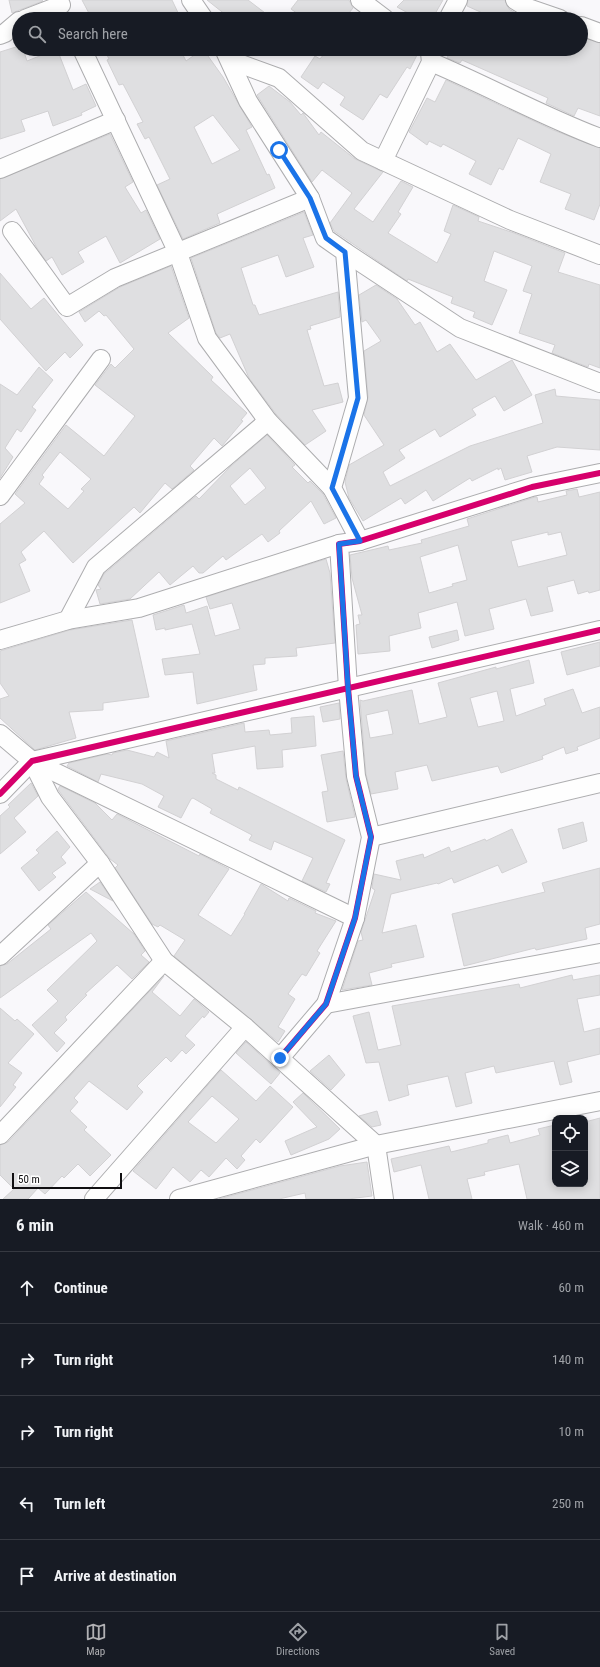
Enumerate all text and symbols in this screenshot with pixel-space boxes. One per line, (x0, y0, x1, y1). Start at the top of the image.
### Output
search box (12, 12, 588, 56)
icon: search (26, 23, 48, 45)
text: Search here (58, 25, 128, 43)
route start (270, 141, 288, 159)
route end (271, 1049, 289, 1067)
map controls (552, 1115, 588, 1187)
button: locate (552, 1115, 588, 1151)
button: layers (552, 1151, 588, 1187)
scale bar (12, 1171, 122, 1190)
text: 50 m (18, 1173, 40, 1186)
text: 6 min (16, 1215, 54, 1235)
text: Walk · 460 m (518, 1218, 584, 1233)
icon: ahead (16, 1277, 38, 1299)
text: Continue (54, 1279, 108, 1297)
text: 60 m (558, 1280, 584, 1295)
icon: right (16, 1349, 38, 1371)
text: Turn right (54, 1351, 113, 1369)
text: 140 m (552, 1352, 584, 1367)
icon: right (16, 1421, 38, 1443)
text: Turn right (54, 1423, 113, 1441)
text: 10 m (558, 1424, 584, 1439)
icon: left (16, 1493, 38, 1515)
text: Turn left (54, 1495, 105, 1513)
text: 250 m (552, 1496, 584, 1511)
icon: arrive (16, 1565, 38, 1587)
text: Arrive at destination (54, 1567, 177, 1585)
tab: Map (85, 1621, 107, 1658)
tab: Directions (276, 1621, 320, 1658)
tab: Saved (489, 1621, 515, 1658)

